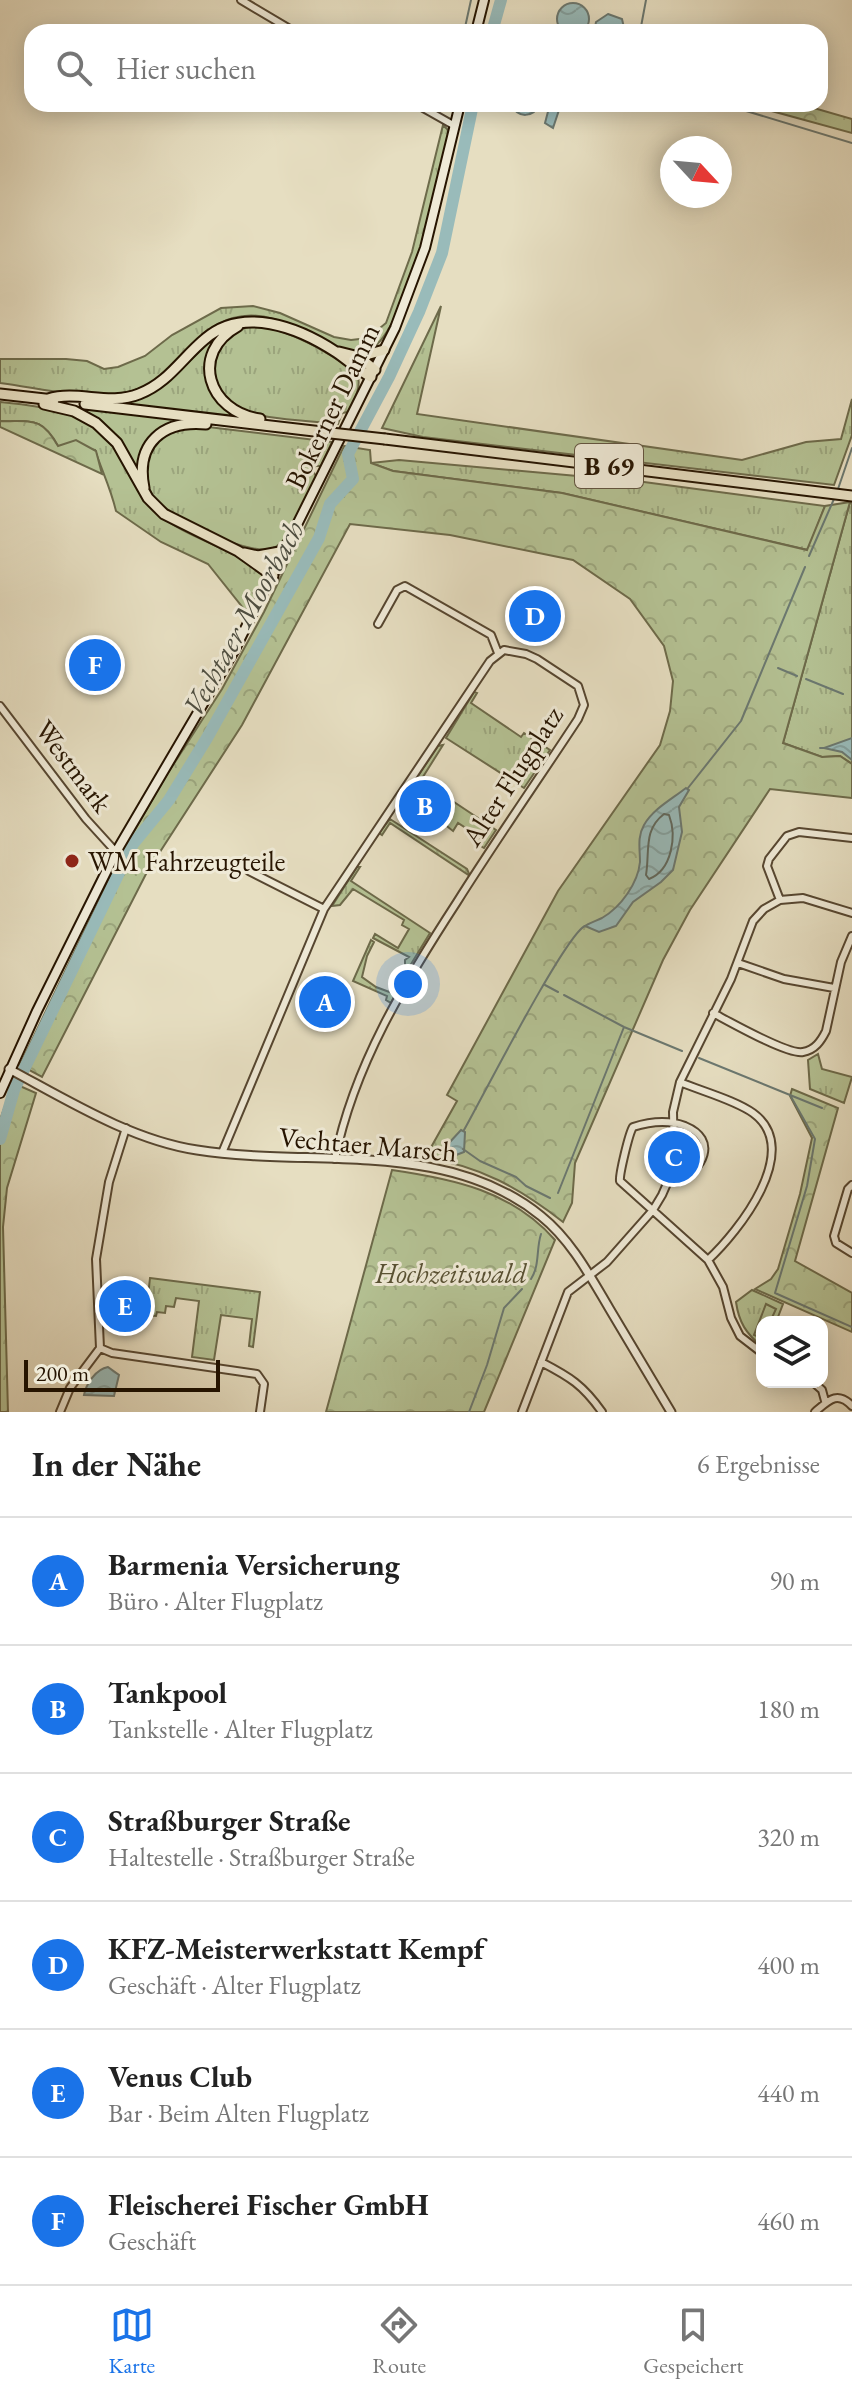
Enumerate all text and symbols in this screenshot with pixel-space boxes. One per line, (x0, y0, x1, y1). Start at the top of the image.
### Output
search box (24, 24, 828, 112)
icon: search (52, 46, 96, 90)
text: Hier suchen (116, 49, 256, 88)
north arrow (660, 136, 732, 208)
street label: Bokerner Damm (276, 317, 388, 495)
road number: B 69 (575, 444, 643, 488)
water label: Vechtaer Moorbach (173, 513, 313, 723)
pin: D (509, 586, 561, 646)
pin: F (69, 635, 121, 695)
street label: Alter Flugplatz (453, 699, 571, 854)
street label: Westmark (27, 712, 121, 820)
pin: B (399, 776, 451, 836)
place label: WM Fahrzeugteile (88, 843, 286, 879)
marker: WM Fahrzeugteile (63, 852, 81, 870)
your location (388, 964, 428, 1004)
pin: A (299, 972, 351, 1032)
street label: Vechtaer Marsch (278, 1118, 458, 1170)
pin: C (648, 1127, 700, 1187)
park label: Hochzeitswald (374, 1255, 527, 1291)
pin: E (99, 1276, 151, 1336)
map controls (756, 1316, 828, 1388)
button: layers (756, 1316, 828, 1388)
scale bar (24, 1356, 220, 1392)
text: 200 m (36, 1359, 89, 1388)
text: In der Nähe (32, 1442, 201, 1486)
text: 6 Ergebnisse (697, 1447, 820, 1481)
text: Barmenia Versicherung (108, 1545, 400, 1584)
text: A (49, 1564, 67, 1598)
text: 90 m (770, 1564, 820, 1598)
text: Büro · Alter Flugplatz (108, 1584, 323, 1618)
text: Tankpool (108, 1673, 227, 1712)
text: B (50, 1692, 66, 1726)
text: 180 m (757, 1692, 820, 1726)
text: Tankstelle · Alter Flugplatz (108, 1712, 373, 1746)
text: Straßburger Straße (108, 1801, 351, 1840)
text: C (49, 1820, 67, 1854)
text: 320 m (757, 1820, 820, 1854)
text: Haltestelle · Straßburger Straße (108, 1840, 415, 1874)
text: KFZ-Meisterwerkstatt Kempf (108, 1929, 484, 1968)
text: D (48, 1948, 68, 1982)
text: 400 m (757, 1948, 820, 1982)
text: Geschäft · Alter Flugplatz (108, 1968, 361, 2002)
text: Venus Club (108, 2057, 252, 2096)
text: E (51, 2076, 65, 2110)
text: 440 m (757, 2076, 820, 2110)
text: Bar · Beim Alten Flugplatz (108, 2096, 369, 2130)
text: Fleischerei Fischer GmbH (108, 2185, 429, 2224)
text: F (51, 2204, 65, 2238)
text: 460 m (757, 2204, 820, 2238)
text: Geschäft (108, 2224, 196, 2258)
tab: Karte (109, 2303, 155, 2380)
tab: Route (372, 2303, 426, 2380)
tab: Gespeichert (643, 2303, 743, 2380)

